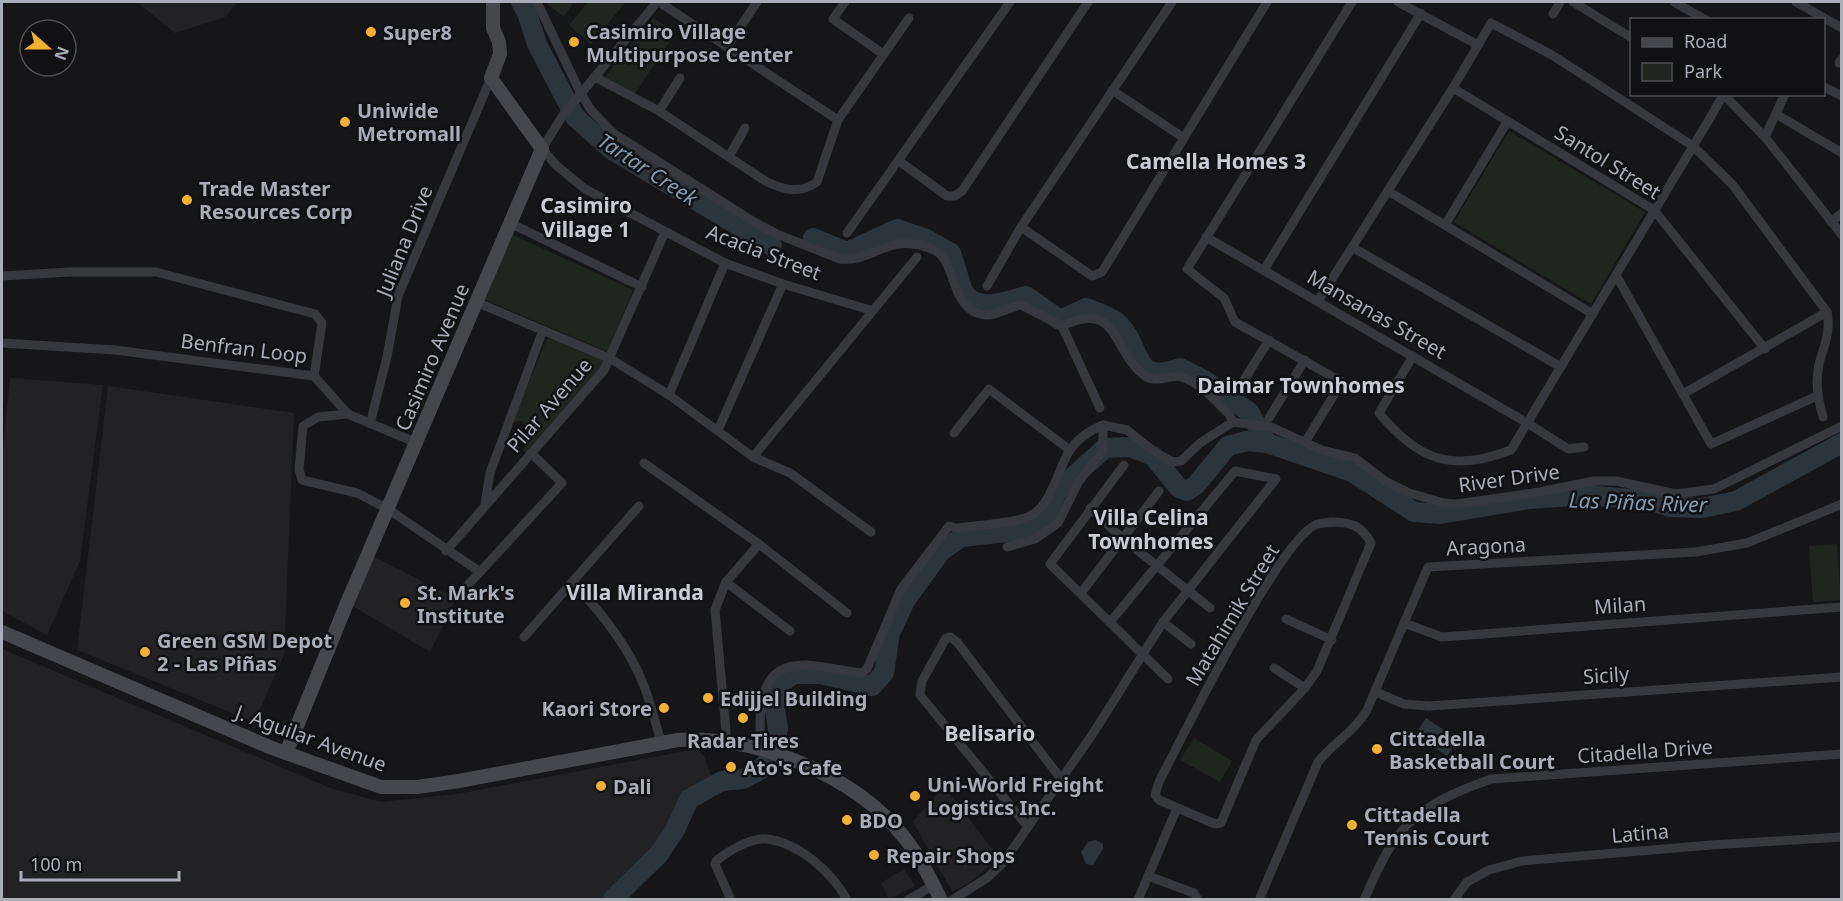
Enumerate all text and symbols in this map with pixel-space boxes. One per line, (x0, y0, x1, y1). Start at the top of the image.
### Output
north arrow (18, 18, 78, 78)
place label: Casimiro Village Multipurpose Center (586, 18, 793, 68)
legend (1630, 18, 1825, 96)
place label: Super8 (383, 19, 452, 46)
marker: Super8 (364, 25, 378, 39)
text: Road (1684, 29, 1727, 53)
marker: Casimiro Village Multipurpose Center (567, 35, 581, 49)
text: N (49, 43, 75, 63)
text: Park (1684, 59, 1722, 83)
place label: Uniwide Metromall (357, 97, 461, 147)
marker: Uniwide Metromall (338, 115, 352, 129)
street label: Santol Street (1550, 119, 1666, 205)
water label: Tartar Creek (593, 126, 705, 213)
district label: Camella Homes 3 (1126, 147, 1306, 175)
place label: Trade Master Resources Corp (199, 175, 353, 225)
street label: Juliana Drive (369, 181, 439, 302)
district label: Casimiro Village 1 (540, 191, 632, 243)
marker: Trade Master Resources Corp (180, 193, 194, 207)
street label: Acacia Street (703, 218, 825, 286)
street label: Mansanas Street (1302, 263, 1452, 365)
street label: Casimiro Avenue (389, 279, 475, 435)
street label: Benfran Loop (179, 327, 309, 369)
street label: Pilar Avenue (500, 352, 598, 458)
district label: Daimar Townhomes (1197, 371, 1405, 399)
street label: River Drive (1457, 458, 1561, 498)
water label: Las Piñas River (1568, 486, 1709, 518)
district label: Villa Celina Townhomes (1088, 503, 1214, 555)
street label: Aragona (1445, 530, 1527, 562)
street label: Matahimik Street (1179, 539, 1285, 691)
district label: Villa Miranda (566, 578, 704, 606)
place label: St. Mark's Institute (417, 579, 514, 629)
street label: Milan (1593, 590, 1647, 620)
marker: St. Mark's Institute (398, 596, 412, 610)
place label: Green GSM Depot 2 - Las Piñas (157, 627, 332, 677)
marker: Green GSM Depot 2 - Las Piñas (138, 645, 152, 659)
street label: Sicily (1582, 660, 1631, 690)
place label: Edijjel Building (720, 685, 867, 712)
marker: Edijjel Building (701, 691, 715, 705)
place label: Kaori Store (541, 695, 652, 722)
street label: J. Aguilar Avenue (230, 697, 390, 778)
marker: Kaori Store (657, 701, 671, 715)
marker: Radar Tires (736, 711, 750, 725)
district label: Belisario (945, 719, 1035, 747)
place label: Cittadella Basketball Court (1389, 725, 1555, 775)
place label: Radar Tires (687, 727, 799, 754)
street label: Citadella Drive (1576, 733, 1714, 769)
marker: Cittadella Basketball Court (1370, 742, 1384, 756)
place label: Ato's Cafe (743, 754, 842, 781)
marker: Ato's Cafe (724, 760, 738, 774)
place label: Uni-World Freight Logistics Inc. (927, 771, 1104, 821)
place label: Dali (613, 773, 652, 800)
marker: Dali (594, 779, 608, 793)
marker: Uni-World Freight Logistics Inc. (908, 789, 922, 803)
place label: Cittadella Tennis Court (1364, 801, 1490, 851)
place label: BDO (859, 807, 903, 834)
marker: BDO (840, 813, 854, 827)
street label: Latina (1610, 817, 1670, 849)
marker: Cittadella Tennis Court (1345, 818, 1359, 832)
place label: Repair Shops (886, 842, 1015, 869)
scale bar (21, 844, 178, 882)
marker: Repair Shops (867, 848, 881, 862)
text: 100 m (30, 852, 82, 876)

